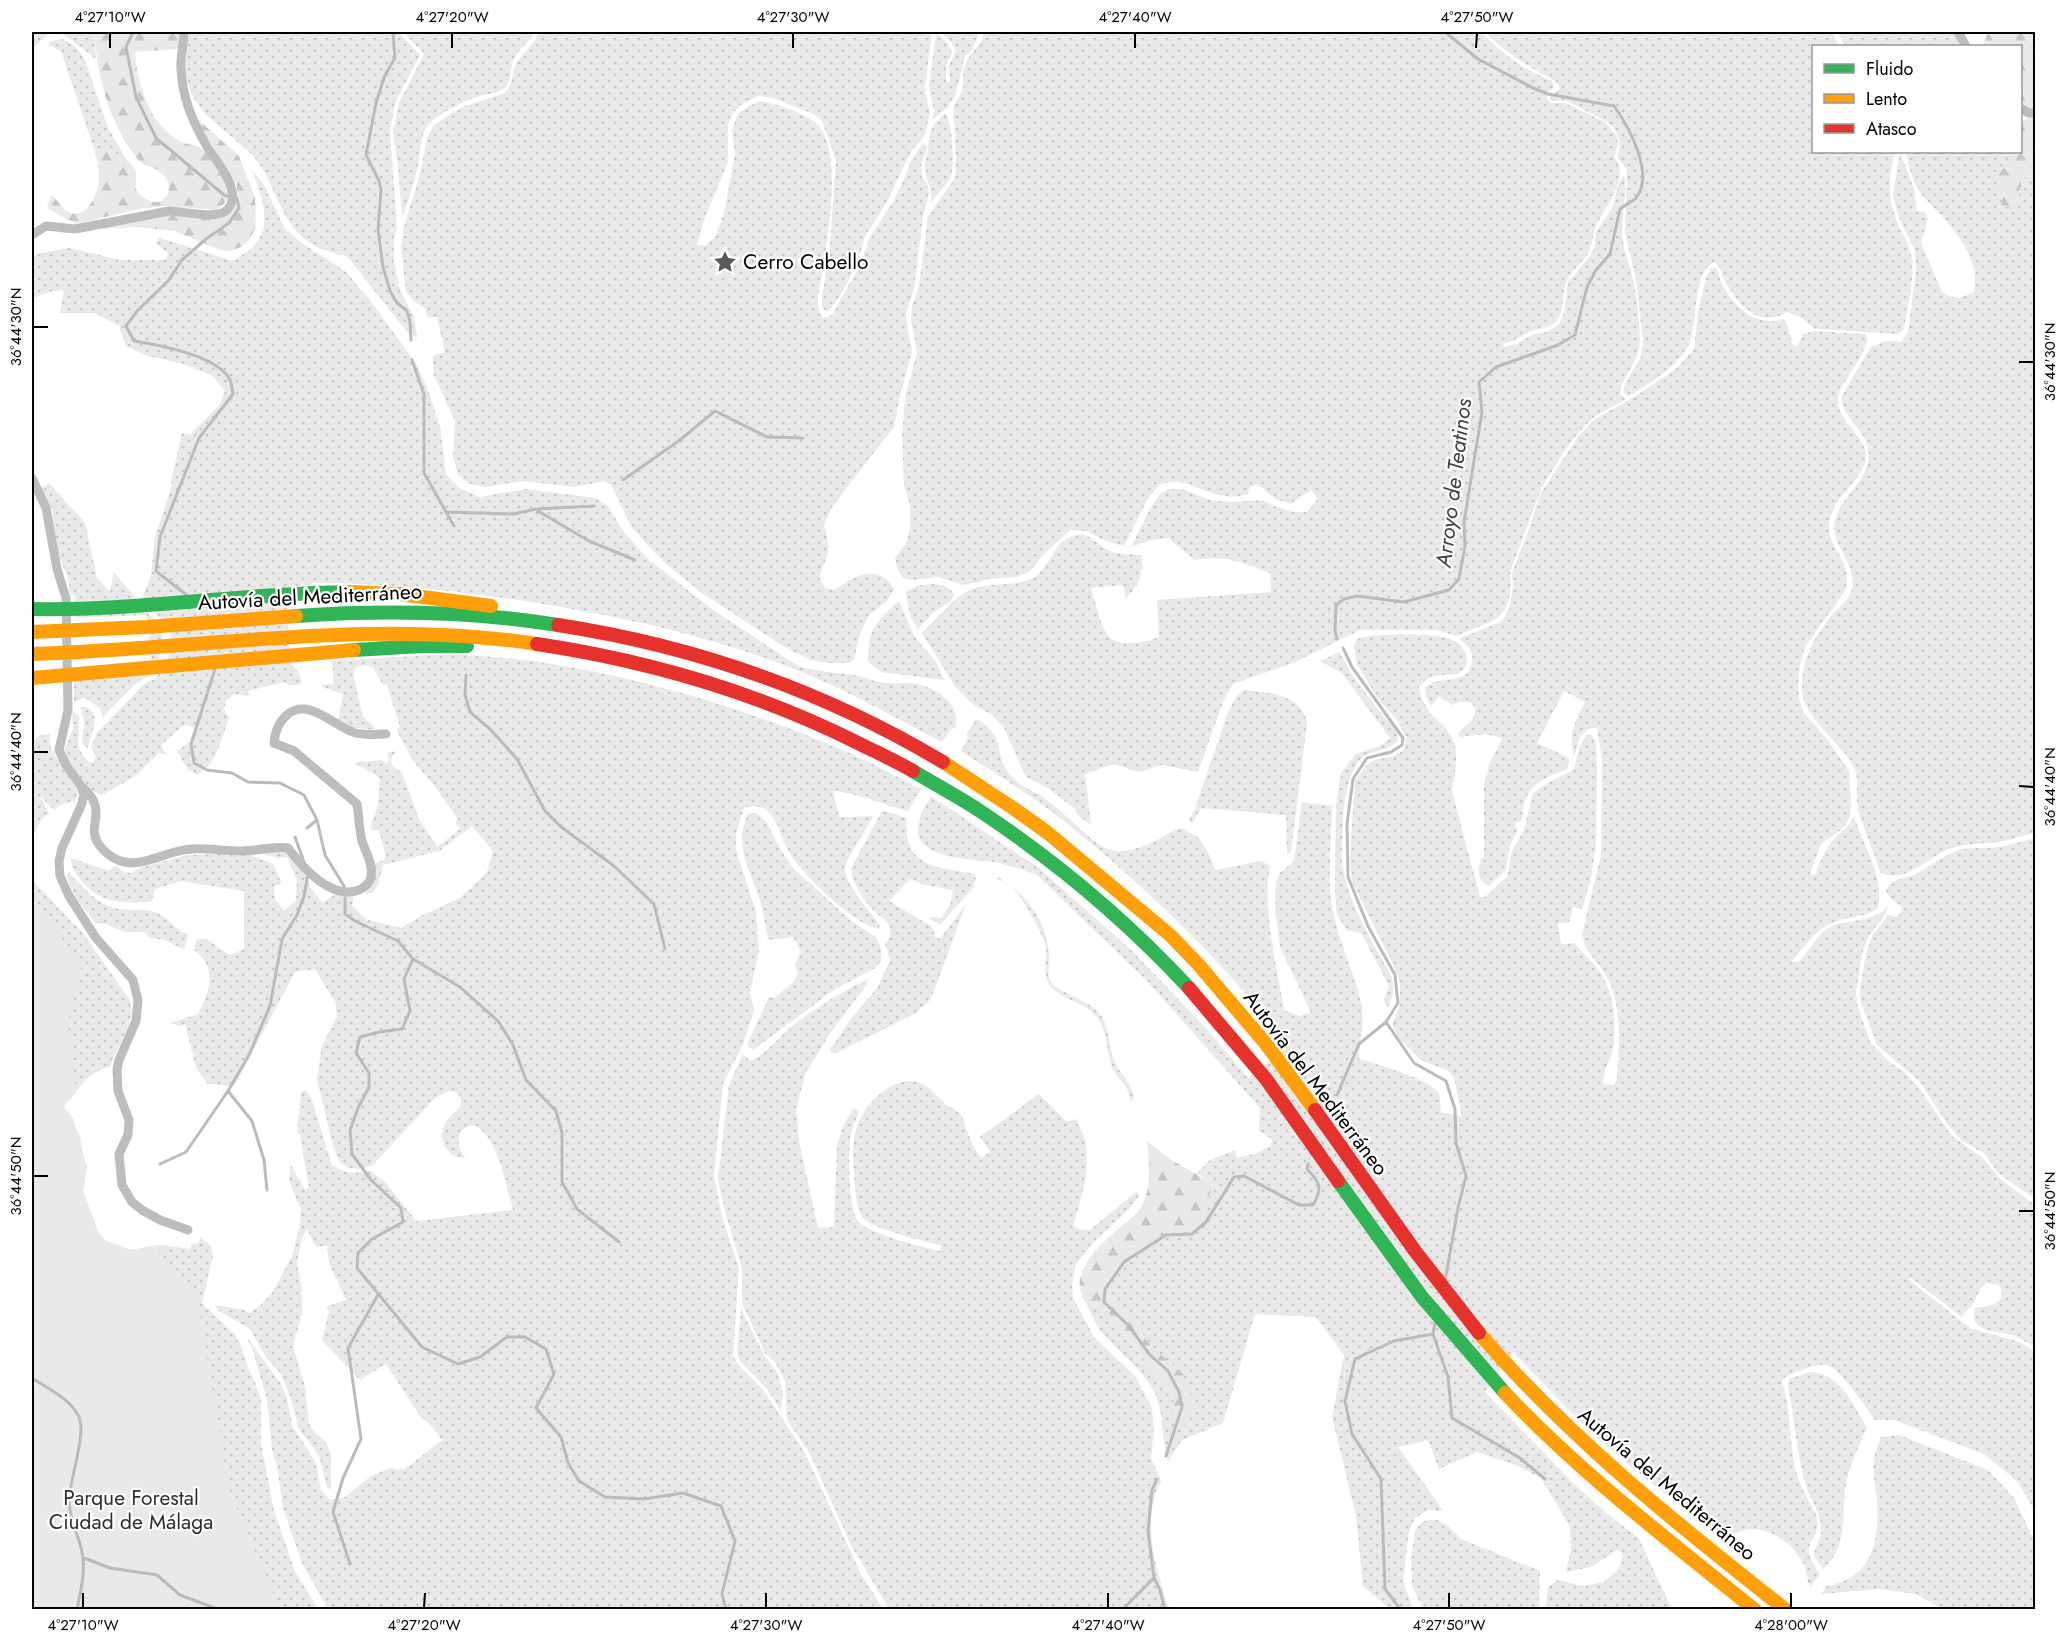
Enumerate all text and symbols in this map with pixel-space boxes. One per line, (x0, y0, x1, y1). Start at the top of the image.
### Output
text: 4°27'10"W (74, 6, 146, 28)
text: 4°27'20"W (416, 6, 489, 28)
text: 4°27'30"W (757, 6, 829, 28)
text: 4°27'40"W (1098, 6, 1172, 28)
text: 4°27'50"W (1441, 6, 1514, 28)
legend (1812, 45, 2022, 153)
text: Fluido (1866, 56, 1914, 82)
text: Lento (1866, 86, 1907, 112)
text: Atasco (1866, 116, 1917, 142)
place label: Cerro Cabello (743, 247, 868, 277)
place icon: Cerro Cabello (712, 249, 738, 275)
text: 36°44'30"N (5, 288, 27, 366)
text: 36°44'30"N (2039, 323, 2061, 401)
water label: Arroyo de Teatinos (1427, 396, 1479, 570)
street label: Autovía del Mediterráneo (197, 576, 423, 618)
text: 36°44'40"N (5, 712, 27, 792)
text: 36°44'40"N (2039, 747, 2061, 827)
street label: Autovía del Mediterráneo (1236, 984, 1396, 1182)
text: 36°44'50"N (5, 1137, 27, 1215)
text: 36°44'50"N (2039, 1172, 2061, 1250)
street label: Autovía del Mediterráneo (1571, 1400, 1763, 1568)
park label: Parque Forestal Ciudad de Málaga (49, 1483, 213, 1537)
text: 4°27'10"W (47, 1614, 119, 1636)
text: 4°27'20"W (388, 1614, 461, 1636)
text: 4°27'30"W (730, 1614, 802, 1636)
text: 4°27'40"W (1071, 1614, 1145, 1636)
text: 4°27'50"W (1413, 1614, 1486, 1636)
text: 4°28'00"W (1754, 1614, 1828, 1636)

